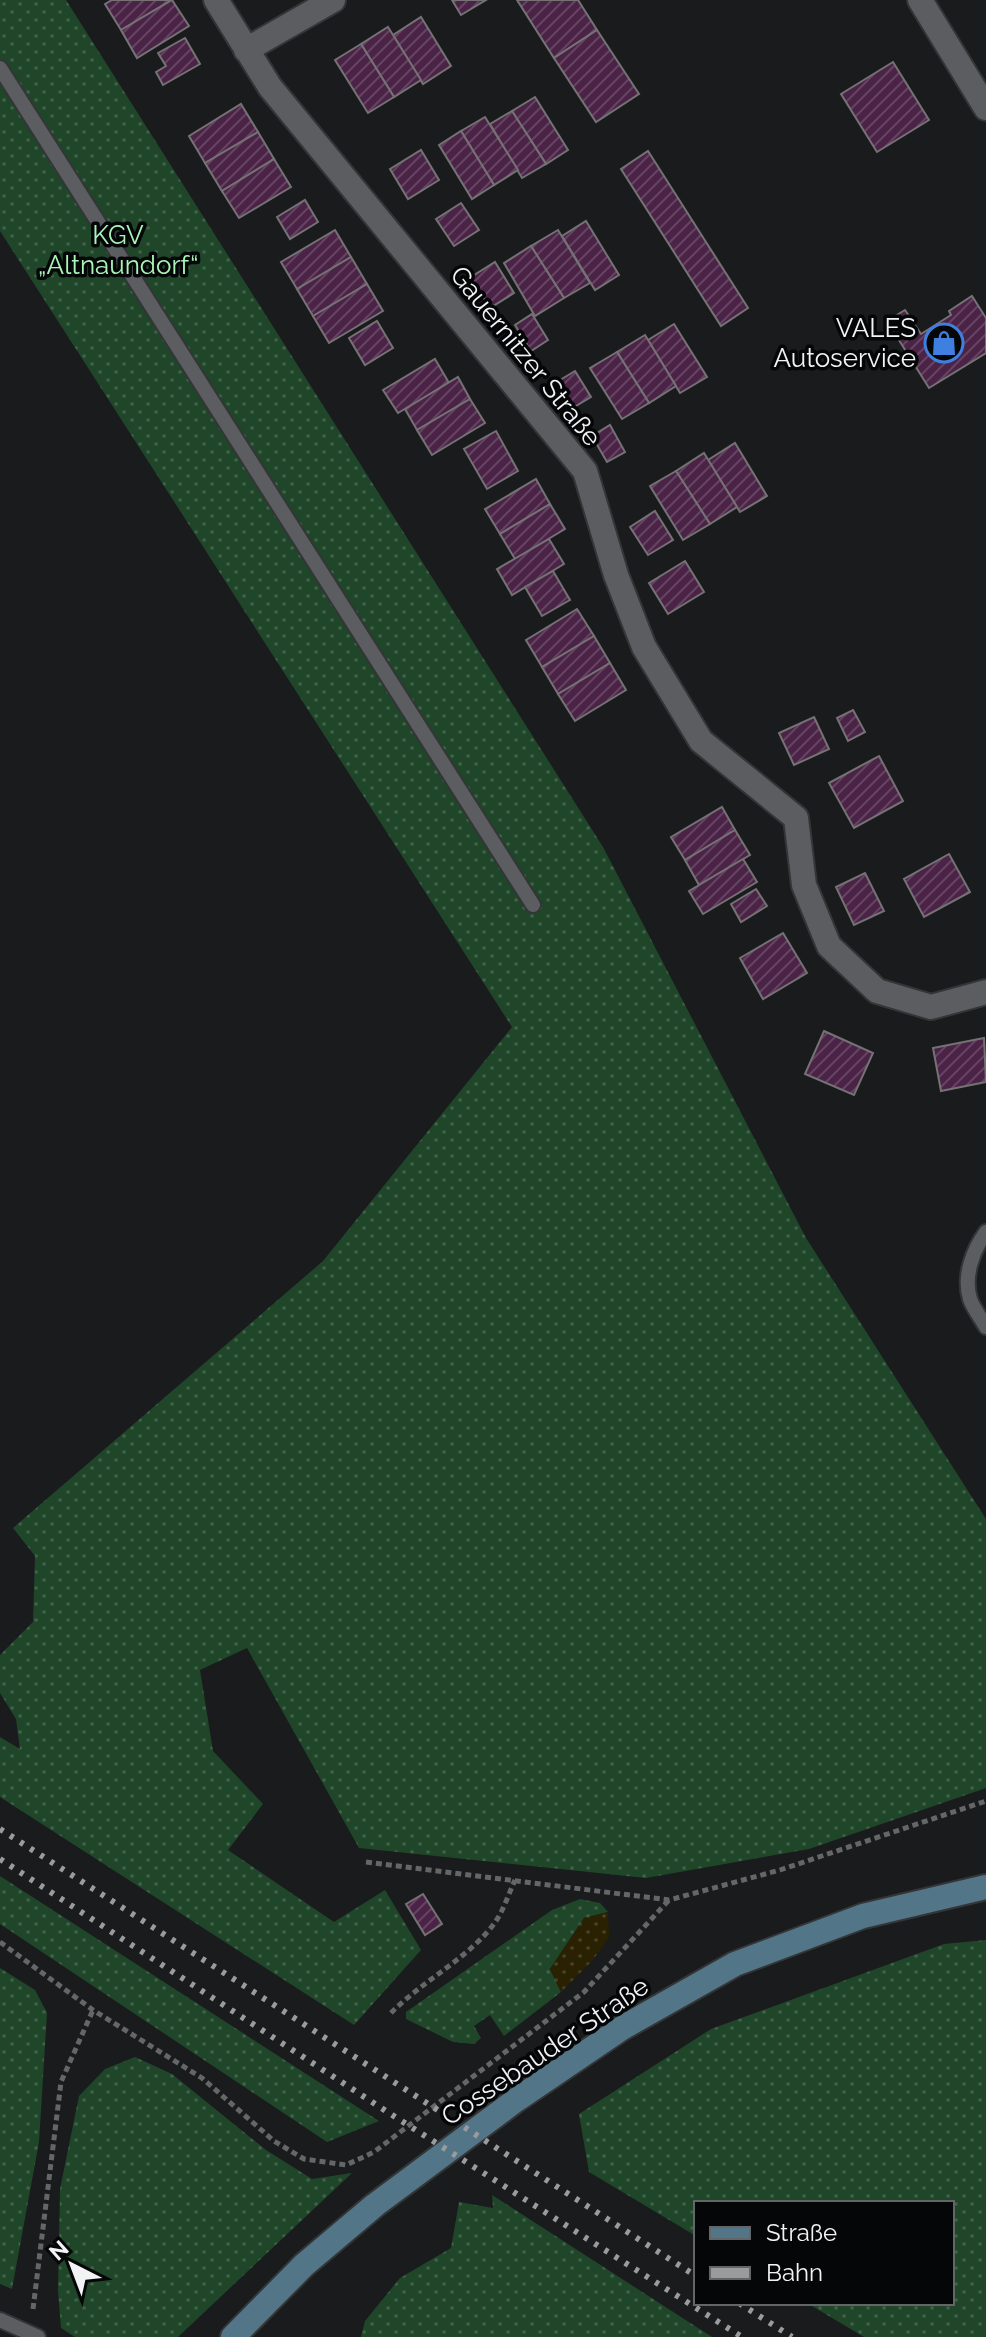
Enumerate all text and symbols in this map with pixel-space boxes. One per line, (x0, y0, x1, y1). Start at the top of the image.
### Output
park label: KGV „Altnaundorf“ (38, 220, 198, 280)
street label: Gauernitzer Straße (444, 260, 608, 452)
place label: VALES Autoservice (773, 313, 916, 373)
shop icon: VALES Autoservice (923, 322, 965, 364)
street label: Cossebauder Straße (436, 1971, 654, 2131)
legend (694, 2201, 954, 2305)
text: Straße (766, 2218, 837, 2247)
north arrow (32, 2225, 112, 2305)
text: N (44, 2235, 74, 2265)
text: Bahn (766, 2258, 823, 2287)

